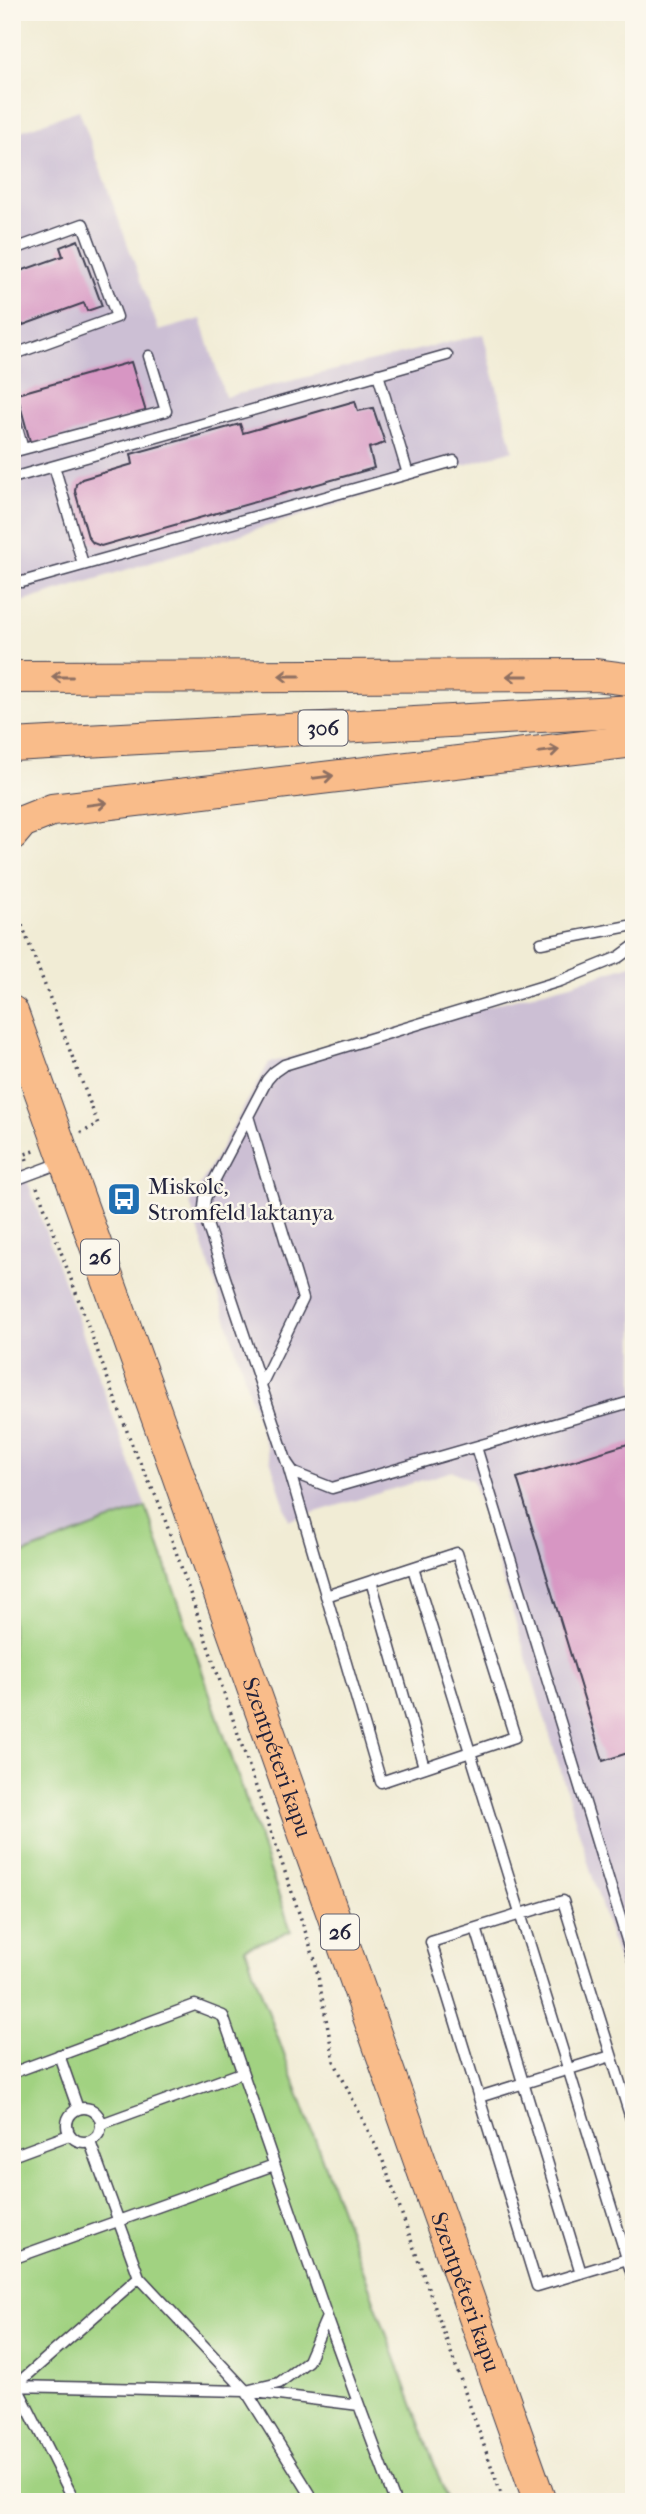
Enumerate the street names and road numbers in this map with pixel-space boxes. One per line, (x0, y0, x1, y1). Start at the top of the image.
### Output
road number: 306 (298, 710, 348, 746)
road number: 26 (81, 1240, 119, 1274)
street label: Szentpéteri kapu (236, 1674, 318, 1841)
road number: 26 (321, 1914, 359, 1950)
street label: Szentpéteri kapu (425, 2208, 506, 2376)

